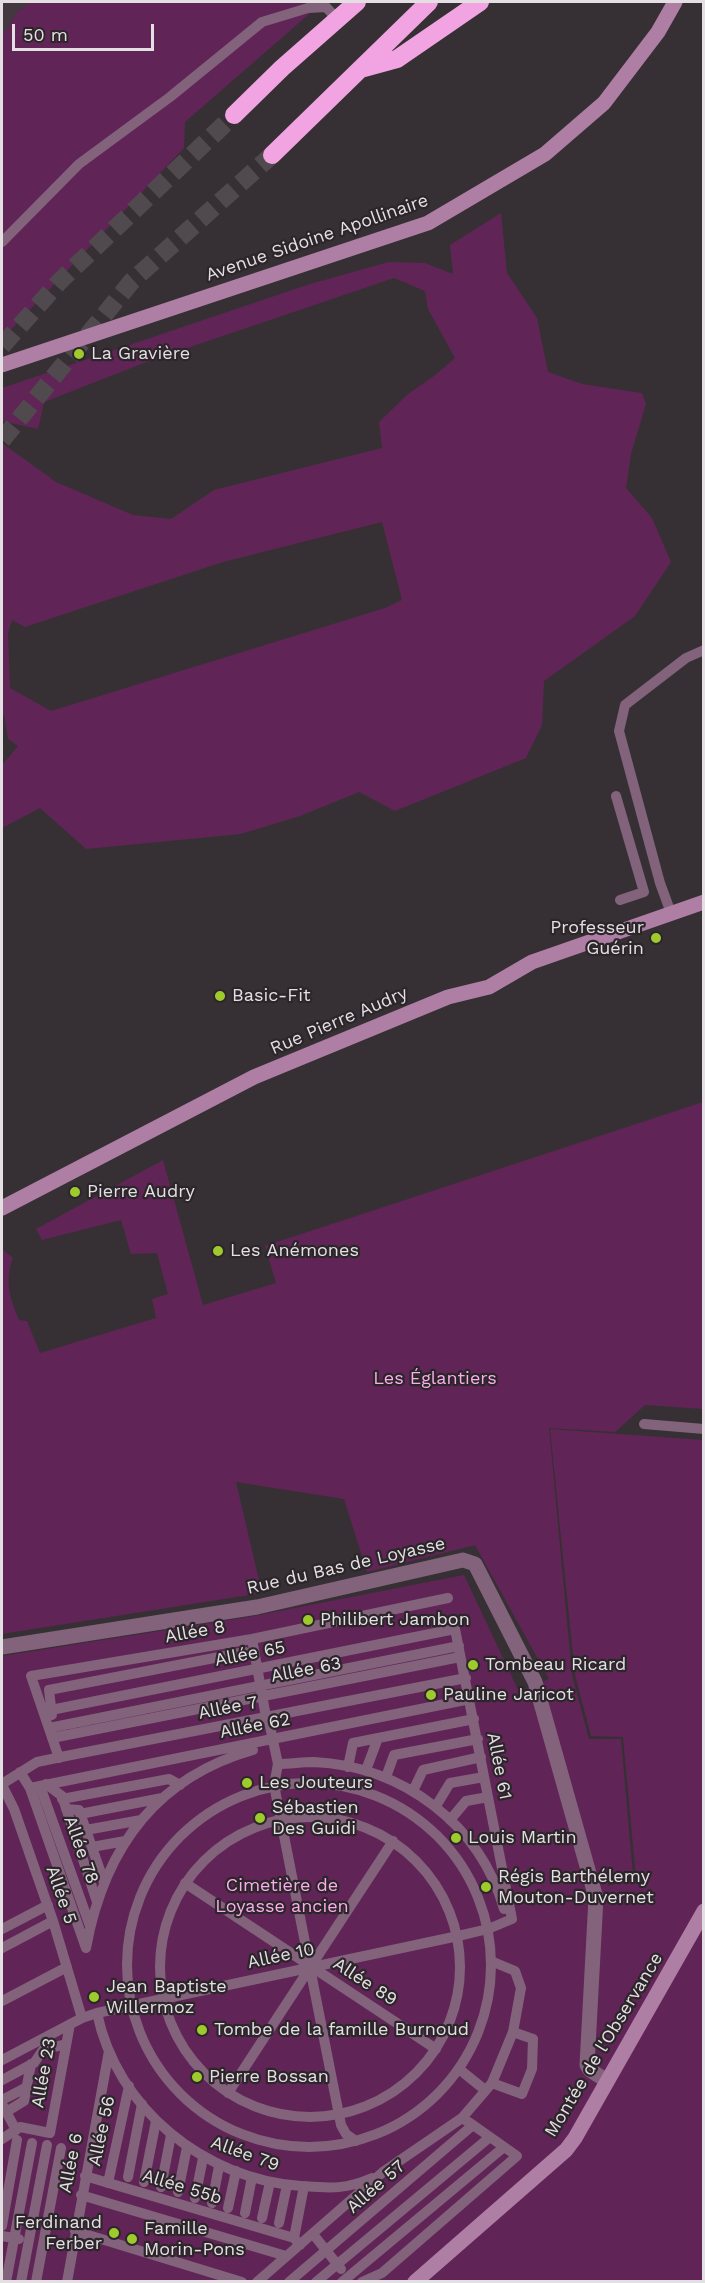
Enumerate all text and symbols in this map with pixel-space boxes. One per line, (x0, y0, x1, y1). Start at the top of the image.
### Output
scale bar (15, 12, 158, 50)
text: 50 m (23, 24, 68, 45)
street label: Avenue Sidoine Apollinaire (203, 190, 431, 286)
place label: La Gravière (91, 343, 190, 365)
marker: La Gravière (72, 347, 86, 361)
place label: Professeur Guérin (550, 917, 644, 960)
marker: Professeur Guérin (649, 931, 663, 945)
street label: Rue Pierre Audry (267, 982, 411, 1060)
place label: Basic-Fit (232, 985, 310, 1007)
marker: Basic-Fit (213, 989, 227, 1003)
place label: Pierre Audry (87, 1181, 195, 1203)
marker: Pierre Audry (68, 1185, 82, 1199)
place label: Les Anémones (230, 1240, 359, 1262)
marker: Les Anémones (211, 1244, 225, 1258)
park label: Les Églantiers (373, 1368, 497, 1390)
street label: Rue du Bas de Loyasse (245, 1533, 447, 1599)
place label: Philibert Jambon (320, 1609, 470, 1631)
marker: Philibert Jambon (301, 1613, 315, 1627)
street label: Allée 8 (163, 1616, 227, 1648)
street label: Allée 65 (213, 1637, 287, 1671)
street label: Allée 63 (269, 1653, 343, 1687)
place label: Tombeau Ricard (485, 1654, 626, 1676)
marker: Tombeau Ricard (466, 1658, 480, 1672)
place label: Pauline Jaricot (443, 1684, 574, 1706)
marker: Pauline Jaricot (424, 1688, 438, 1702)
street label: Allée 7 (197, 1692, 259, 1724)
street label: Allée 62 (218, 1709, 292, 1743)
street label: Allée 61 (482, 1731, 516, 1801)
place label: Les Jouteurs (259, 1772, 373, 1794)
marker: Les Jouteurs (240, 1776, 254, 1790)
place label: Sébastien Des Guidi (272, 1797, 359, 1840)
marker: Sébastien Des Guidi (253, 1811, 267, 1825)
street label: Allée 78 (59, 1813, 103, 1887)
place label: Louis Martin (468, 1827, 577, 1849)
marker: Louis Martin (449, 1831, 463, 1845)
street label: Allée 5 (41, 1863, 81, 1927)
place label: Régis Barthélemy Mouton-Duvernet (498, 1866, 654, 1908)
park label: Cimetière de Loyasse ancien (215, 1875, 349, 1918)
marker: Régis Barthélemy Mouton-Duvernet (479, 1880, 493, 1894)
street label: Allée 10 (245, 1938, 317, 1974)
street label: Montée de l'Observance (540, 1949, 668, 2141)
street label: Allée 89 (329, 1953, 401, 2011)
place label: Jean Baptiste Willermoz (106, 1976, 227, 2018)
marker: Jean Baptiste Willermoz (87, 1990, 101, 2004)
place label: Tombe de la famille Burnoud (214, 2019, 469, 2041)
marker: Tombe de la famille Burnoud (195, 2023, 209, 2037)
street label: Allée 23 (27, 2036, 61, 2110)
place label: Pierre Bossan (209, 2066, 329, 2088)
marker: Pierre Bossan (190, 2070, 204, 2084)
street label: Allée 56 (84, 2094, 120, 2168)
street label: Allée 6 (55, 2131, 87, 2195)
street label: Allée 79 (208, 2132, 282, 2176)
street label: Allée 57 (342, 2156, 410, 2218)
street label: Allée 55b (140, 2165, 224, 2209)
place label: Ferdinand Ferber (15, 2212, 102, 2254)
place label: Famille Morin-Pons (144, 2218, 245, 2260)
marker: Ferdinand Ferber (107, 2226, 121, 2240)
marker: Famille Morin-Pons (125, 2232, 139, 2246)

